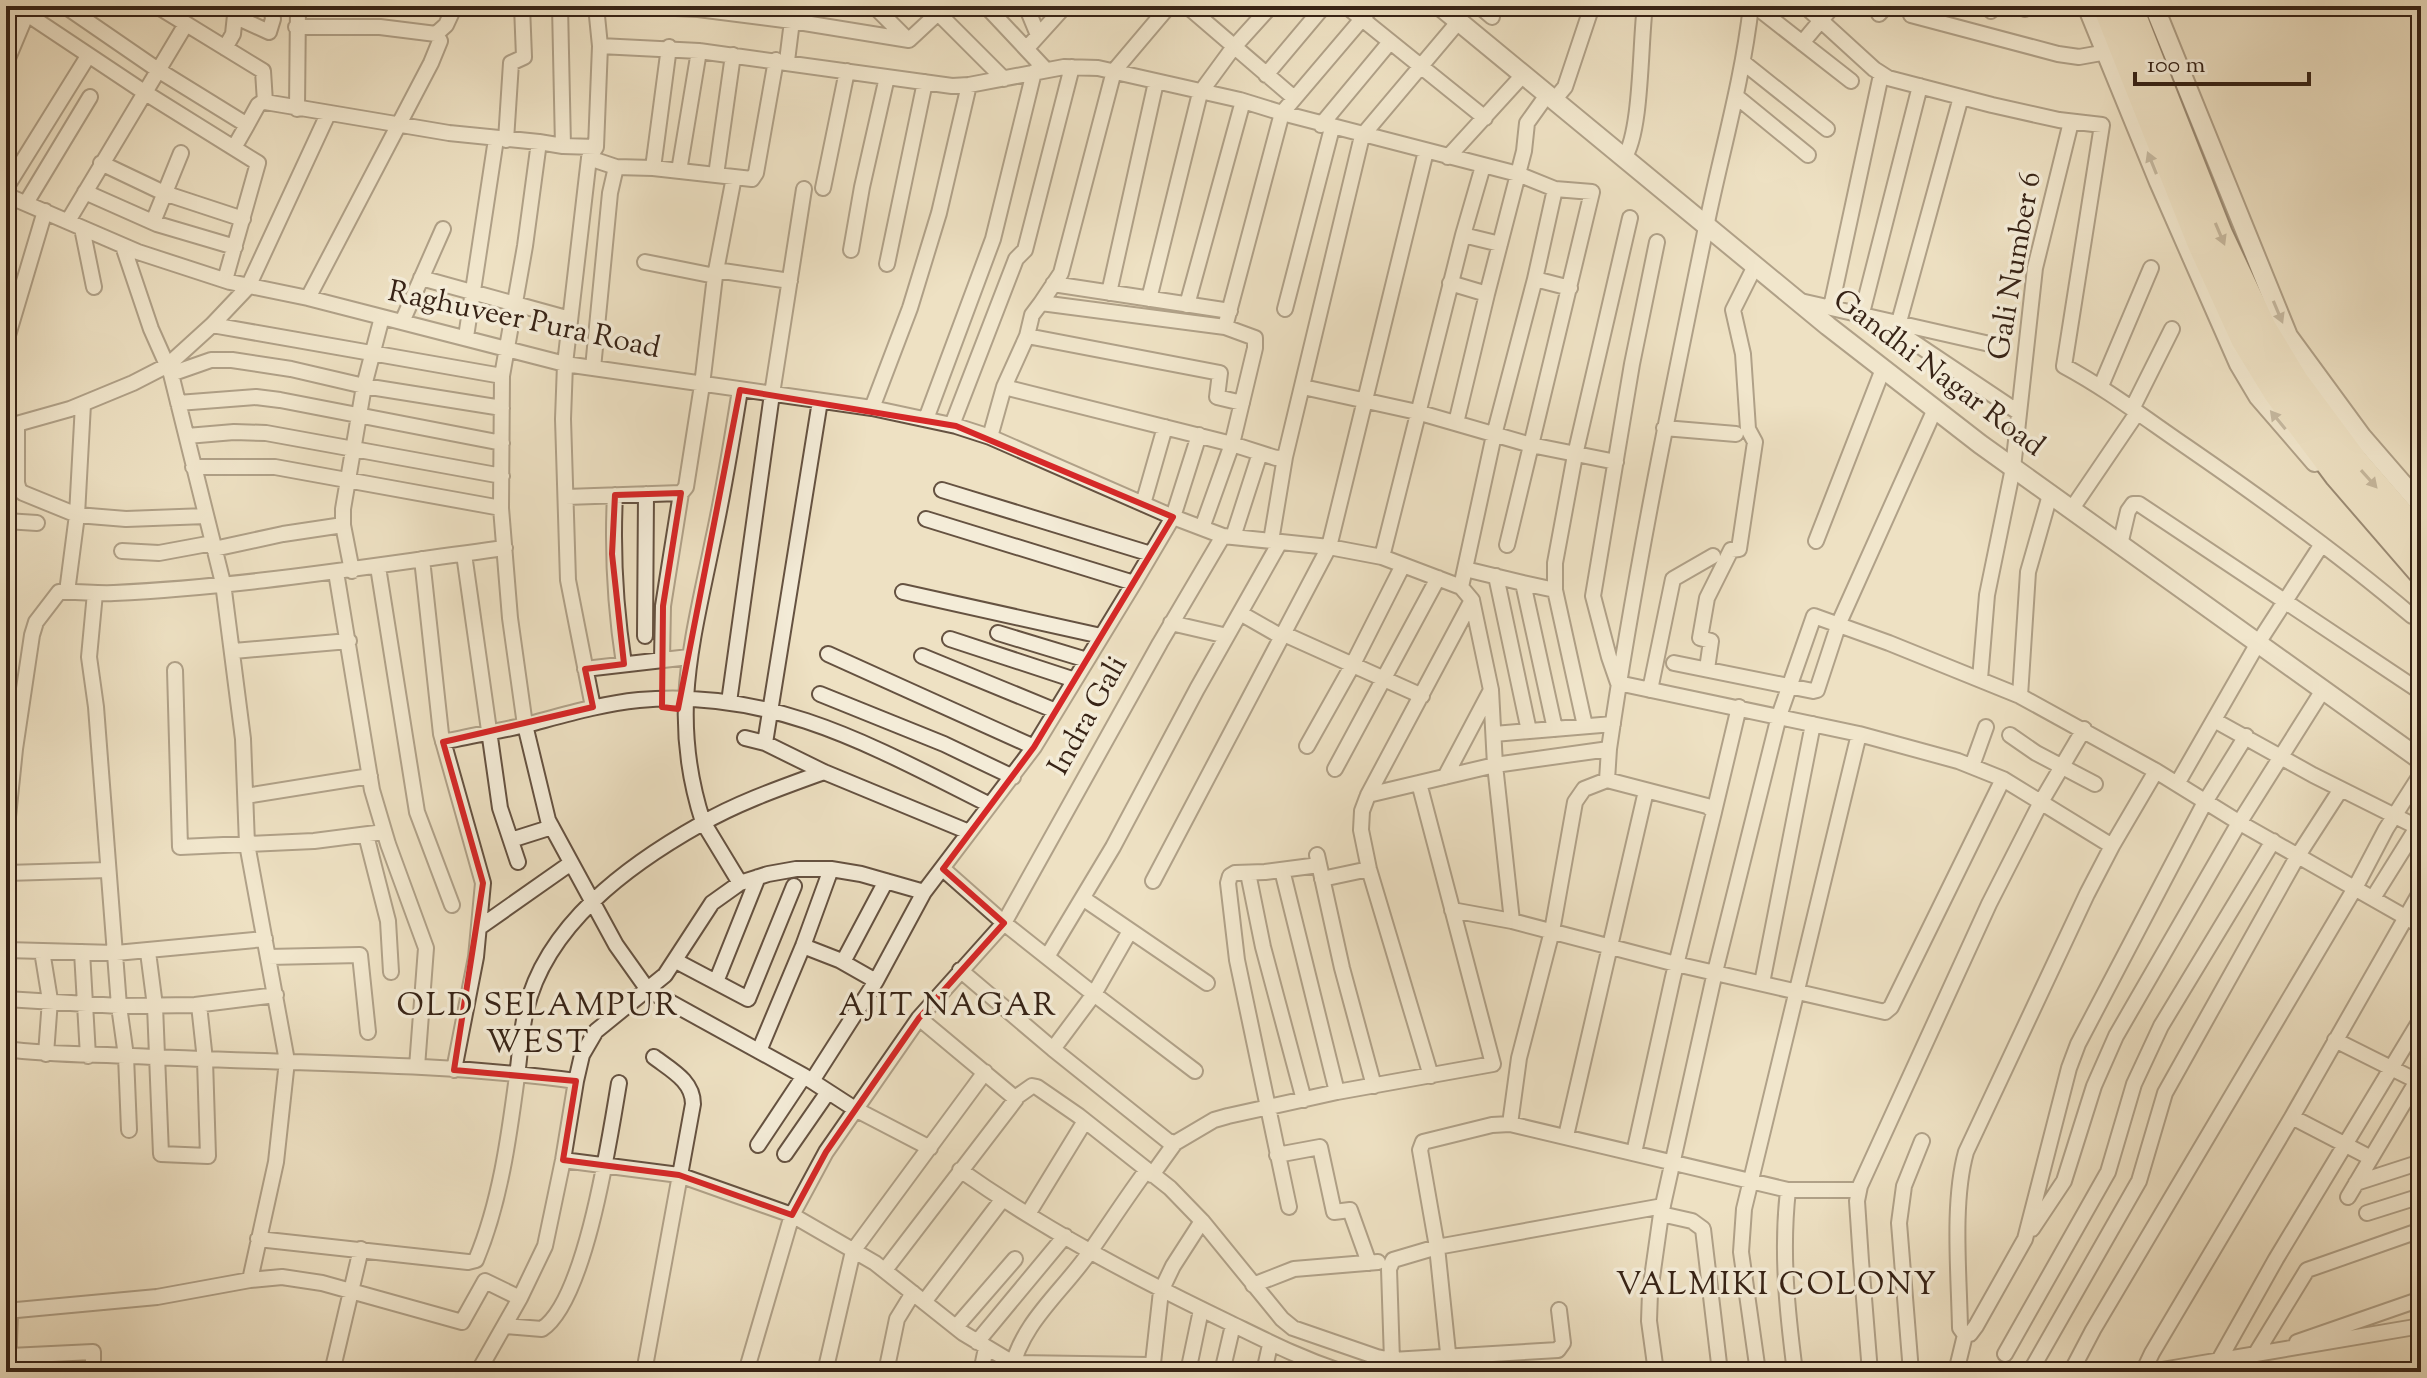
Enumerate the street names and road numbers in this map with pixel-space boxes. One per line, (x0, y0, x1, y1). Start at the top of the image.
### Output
street label: Gali Number 6 (1978, 169, 2054, 363)
street label: Raghuveer Pura Road (384, 271, 664, 371)
street label: Gandhi Nagar Road (1823, 280, 2053, 468)
street label: Indra Gali (1039, 648, 1139, 784)

